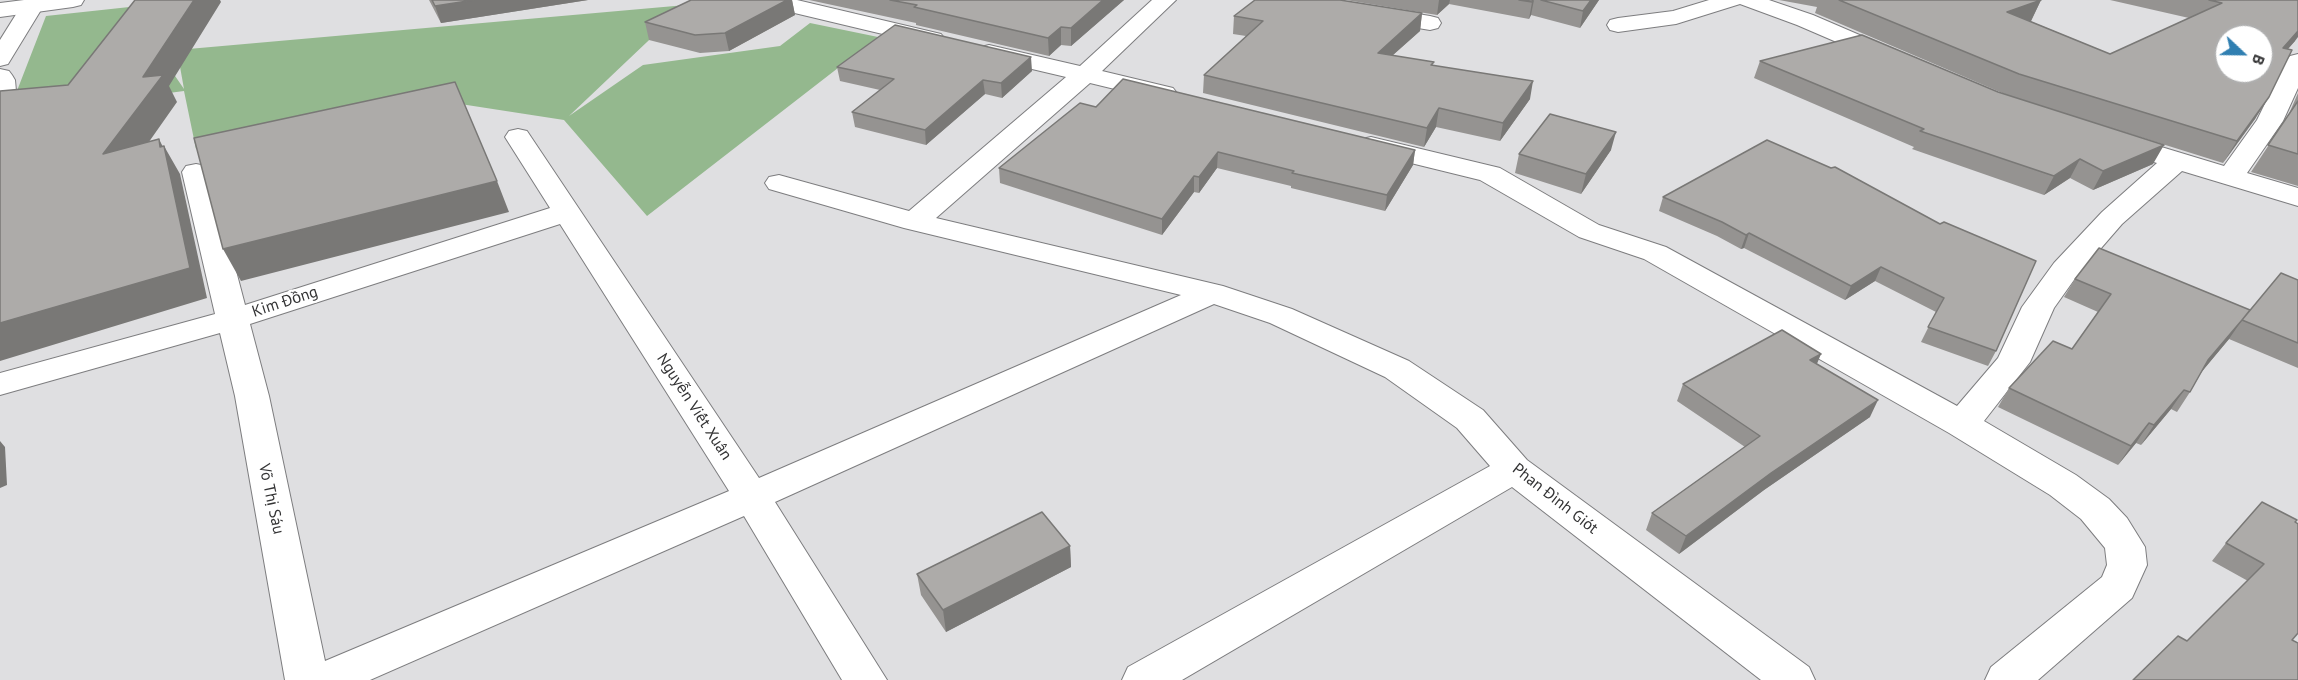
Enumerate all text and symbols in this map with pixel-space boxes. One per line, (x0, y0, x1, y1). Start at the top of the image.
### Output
north arrow (2214, 24, 2274, 84)
text: B (2248, 52, 2270, 68)
street label: Kim Đồng (250, 282, 320, 322)
street label: Nguyễn Viết Xuân (652, 350, 736, 464)
street label: Phan Đình Giót (1508, 460, 1602, 538)
street label: Võ Thị Sáu (254, 462, 288, 536)

